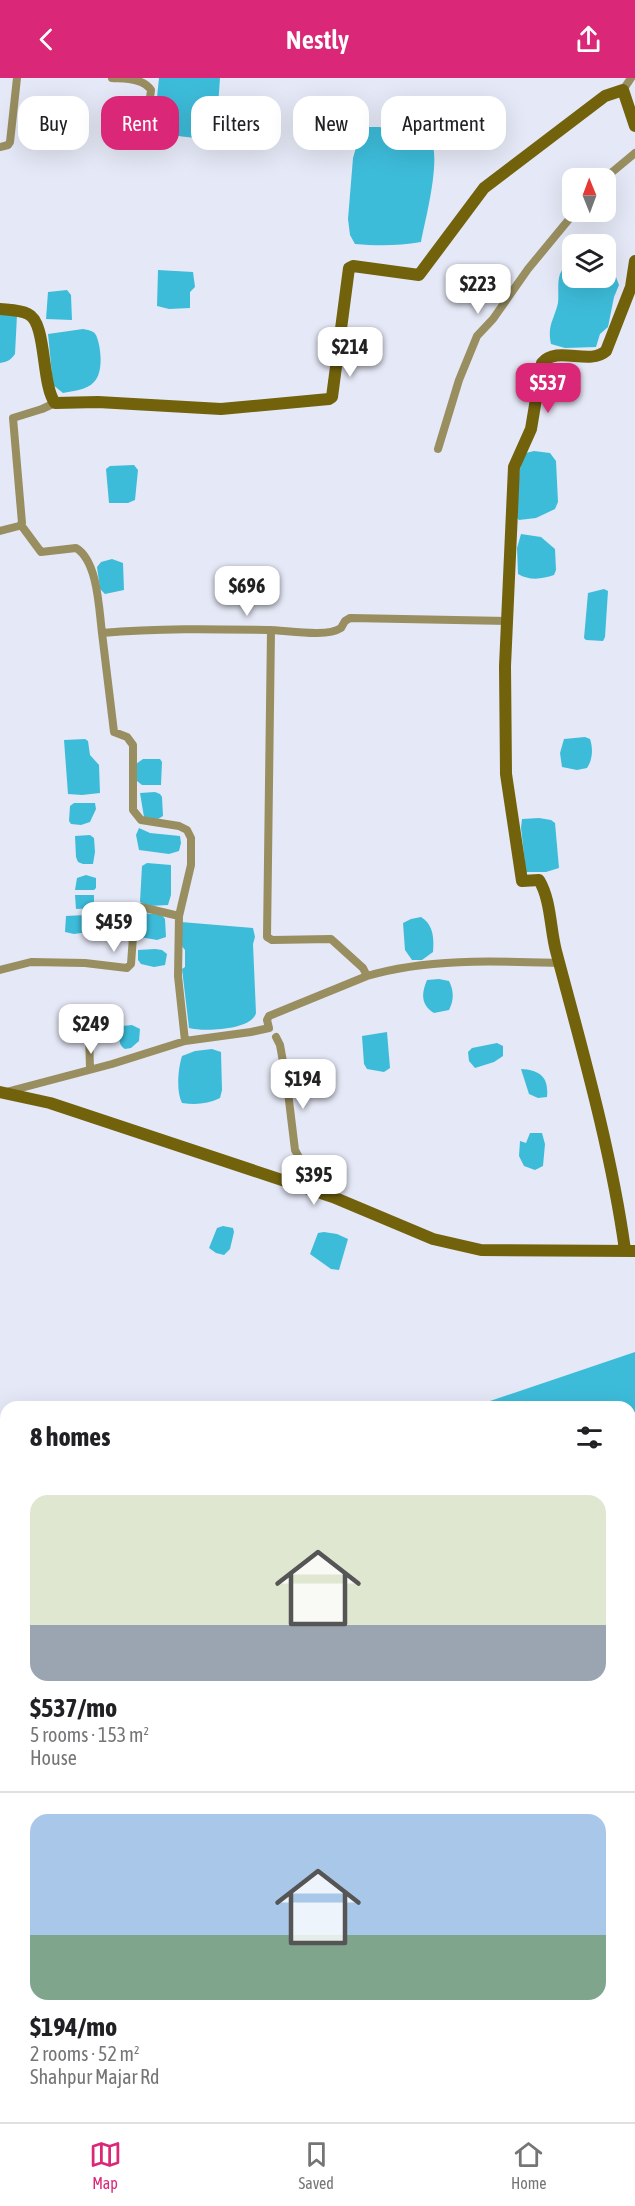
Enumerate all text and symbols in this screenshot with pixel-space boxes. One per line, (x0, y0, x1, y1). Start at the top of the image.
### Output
icon: back (30, 23, 63, 56)
icon: share (572, 23, 605, 56)
text: Nestly (286, 24, 349, 55)
chip: Buy (18, 96, 89, 150)
chip: Rent (101, 96, 179, 150)
chip: Filters (191, 96, 281, 150)
chip: New (293, 96, 369, 150)
chip: Apartment (381, 96, 506, 150)
north arrow (562, 168, 616, 222)
map controls (562, 168, 616, 288)
button: layers (562, 234, 616, 288)
pin: $223 (442, 264, 514, 315)
text: $223 (460, 272, 496, 295)
pin: $214 (314, 327, 386, 378)
text: $214 (332, 335, 368, 358)
pin: $537 (512, 363, 584, 414)
text: $537 (530, 371, 566, 394)
pin: $696 (211, 566, 283, 617)
text: $696 (229, 574, 265, 597)
pin: $459 (78, 902, 150, 953)
text: $459 (96, 910, 132, 933)
pin: $249 (55, 1004, 127, 1055)
text: $249 (73, 1012, 109, 1035)
pin: $194 (267, 1059, 339, 1110)
text: $194 (285, 1067, 321, 1090)
pin: $395 (278, 1155, 350, 1206)
text: $395 (296, 1163, 332, 1186)
icon: filters (573, 1421, 606, 1454)
text: 8 homes (30, 1422, 110, 1452)
icon: home (264, 1534, 372, 1642)
text: $537/mo (30, 1693, 117, 1723)
text: 5 rooms · 153 m² (30, 1723, 149, 1746)
text: House (30, 1746, 77, 1769)
icon: home (264, 1853, 372, 1961)
text: $194/mo (30, 2012, 117, 2042)
text: 2 rooms · 52 m² (30, 2042, 140, 2065)
text: Shahpur Majar Rd (30, 2065, 160, 2088)
tab: Map (89, 2138, 122, 2192)
tab: Saved (299, 2138, 334, 2192)
tab: Home (511, 2138, 546, 2192)

